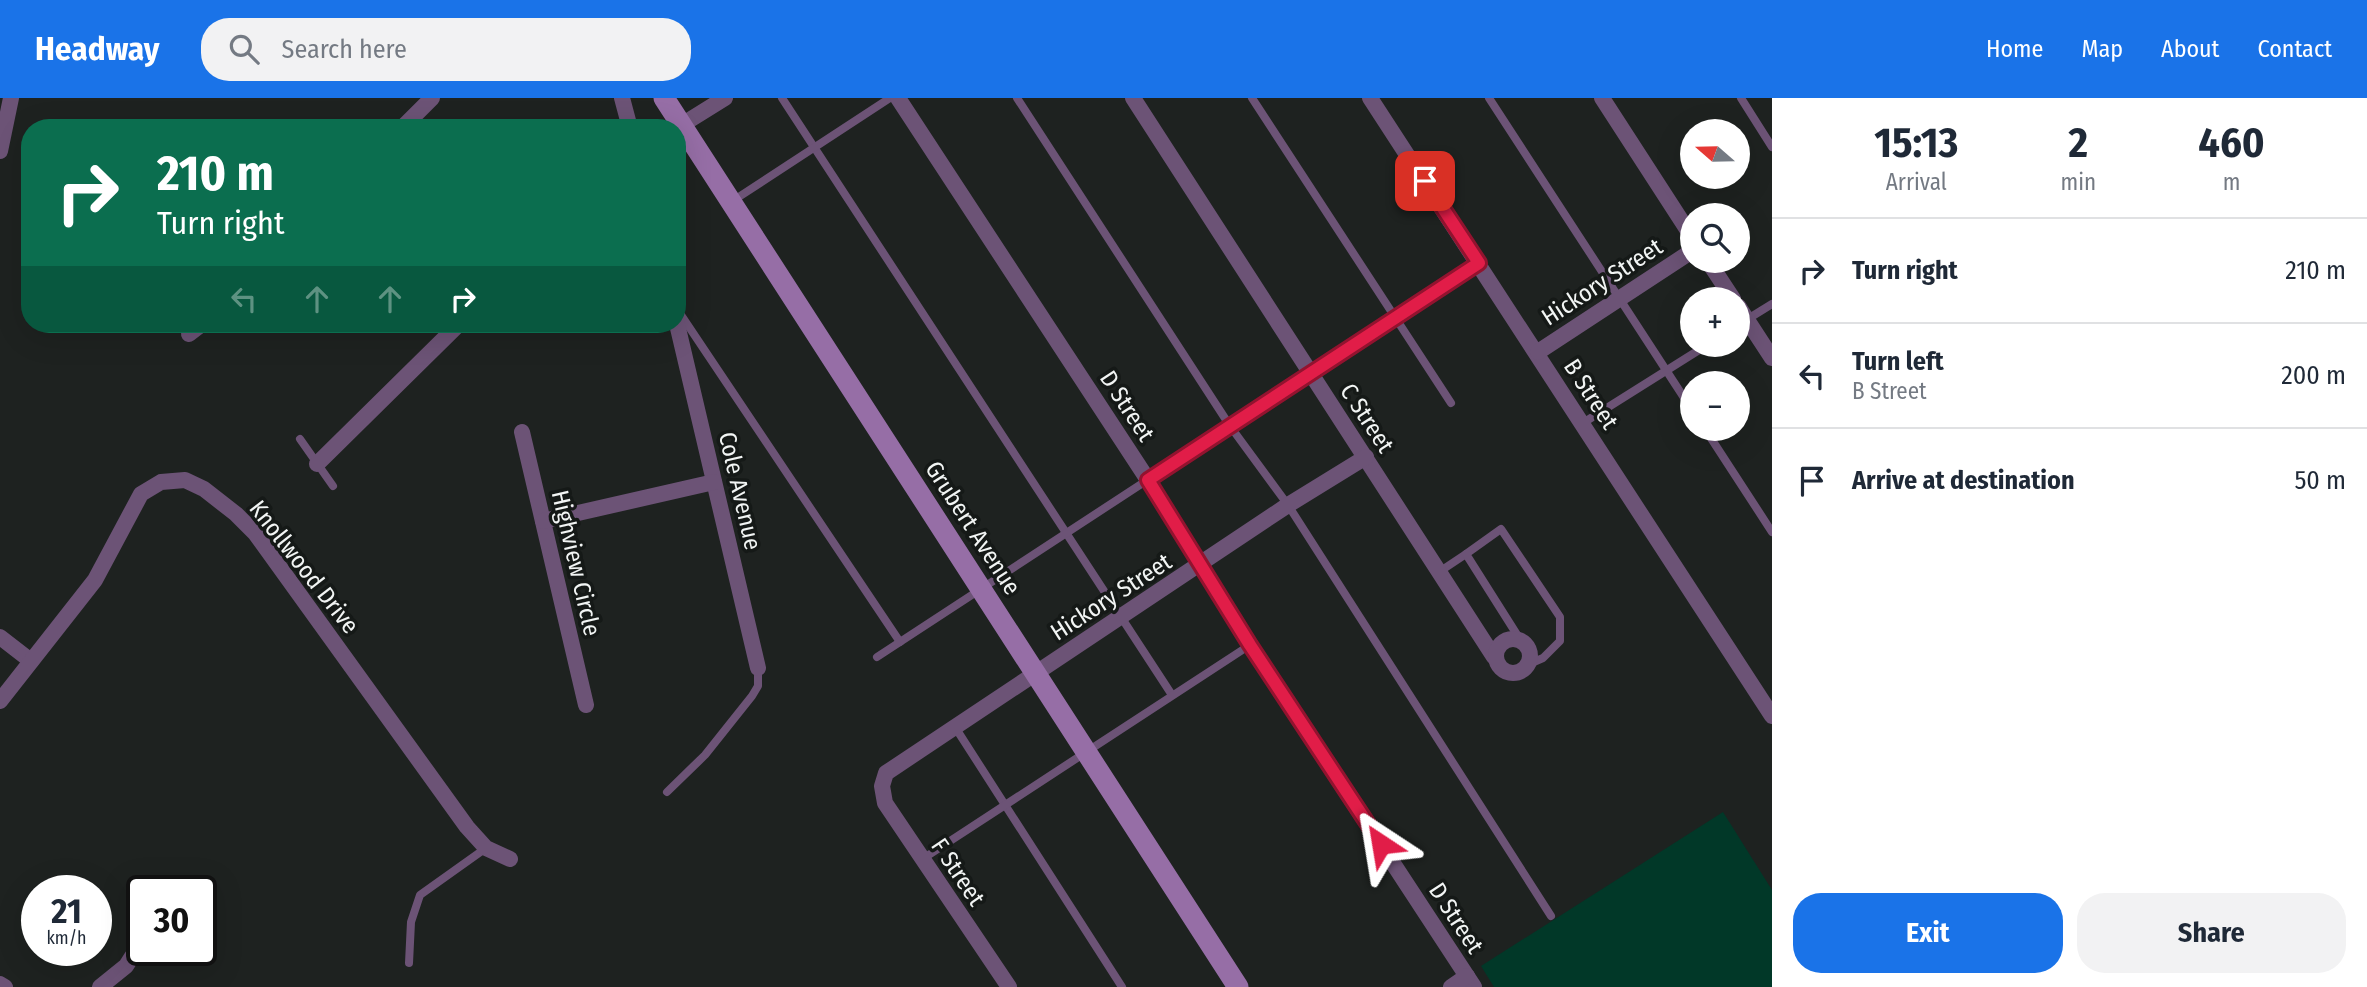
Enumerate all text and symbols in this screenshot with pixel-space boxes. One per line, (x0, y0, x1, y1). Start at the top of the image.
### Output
search box (201, 18, 691, 81)
text: Headway (35, 29, 159, 69)
icon: search (225, 30, 263, 68)
text: Search here (281, 34, 407, 65)
text: Home (1986, 35, 2043, 63)
text: Map (2081, 35, 2123, 63)
text: About (2161, 35, 2219, 63)
text: Contact (2257, 35, 2332, 63)
text: 15:13 (1874, 118, 1958, 168)
text: 2 (2069, 118, 2088, 168)
text: 460 (2198, 118, 2265, 168)
north arrow (1680, 119, 1750, 189)
map controls (1680, 119, 1750, 441)
text: 210 m (157, 144, 274, 203)
icon: right (42, 147, 133, 238)
pin (1395, 151, 1455, 211)
icon: arrive (1406, 162, 1444, 200)
text: Arrival (1886, 168, 1947, 196)
text: min (2061, 168, 2096, 196)
text: m (2223, 168, 2240, 196)
button: search (1680, 203, 1750, 273)
text: Turn right (157, 204, 284, 242)
street label: Hickory Street (1536, 233, 1668, 331)
icon: right (1793, 252, 1831, 290)
text: Turn right (1852, 255, 1958, 286)
text: 210 m (2285, 255, 2346, 286)
icon: left (225, 280, 263, 318)
icon: ahead (298, 280, 336, 318)
icon: ahead (371, 280, 409, 318)
icon: right (444, 280, 482, 318)
button: + (1680, 287, 1750, 357)
text: Turn left (1852, 346, 1944, 377)
street label: B Street (1558, 354, 1624, 434)
icon: left (1793, 357, 1831, 395)
text: 200 m (2281, 360, 2346, 391)
street label: D Street (1094, 365, 1160, 447)
button: − (1680, 371, 1750, 441)
text: B Street (1852, 377, 1927, 405)
street label: C Street (1334, 378, 1400, 458)
street label: Cole Avenue (713, 429, 767, 553)
street label: Grubert Avenue (920, 456, 1026, 600)
icon: arrive (1793, 462, 1831, 500)
text: Arrive at destination (1852, 465, 2075, 496)
text: 50 m (2294, 465, 2346, 496)
street label: Highview Circle (546, 487, 606, 639)
street label: Knollwood Drive (243, 495, 365, 639)
street label: Hickory Street (1045, 548, 1177, 646)
position arrow (1344, 807, 1418, 881)
street label: F Street (925, 833, 991, 911)
speed limit sign: 30 (126, 875, 217, 966)
street label: D Street (1423, 877, 1489, 959)
text: 21 (51, 890, 82, 932)
button: Exit (1793, 893, 2063, 973)
button: Share (2077, 893, 2346, 973)
text: km/h (46, 927, 87, 949)

